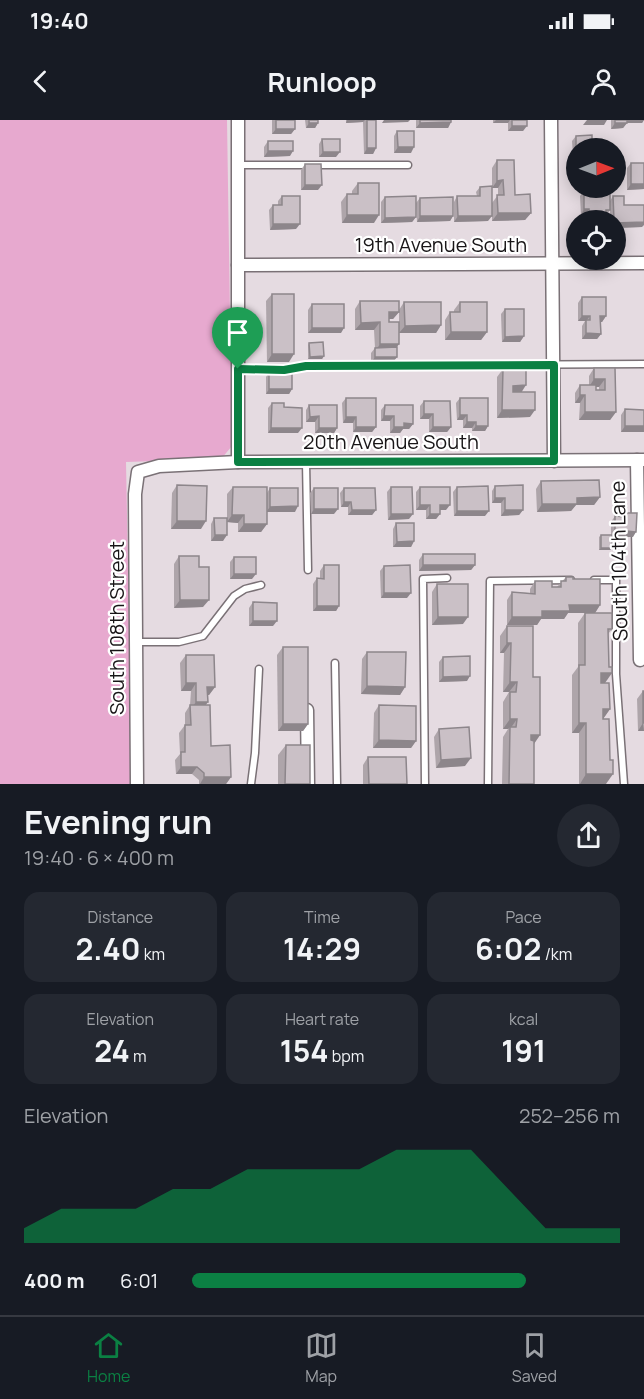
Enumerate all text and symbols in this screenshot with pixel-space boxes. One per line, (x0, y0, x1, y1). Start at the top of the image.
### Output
text: 19:40 (30, 6, 89, 36)
text: Runloop (267, 63, 377, 100)
icon: back (24, 65, 57, 98)
icon: person (587, 65, 620, 98)
north arrow (566, 138, 626, 198)
map controls (566, 138, 626, 270)
button: locate (566, 210, 626, 270)
street label: 19th Avenue South (355, 231, 527, 258)
pin (212, 307, 263, 369)
icon: arrive (221, 316, 254, 349)
street label: 20th Avenue South (303, 428, 479, 455)
street label: South 104th Lane (604, 481, 633, 641)
street label: South 108th Street (103, 541, 130, 715)
text: Evening run (24, 799, 212, 844)
button: share (557, 804, 620, 867)
text: 19:40 · 6 × 400 m (24, 844, 174, 871)
text: Distance (88, 906, 153, 928)
text: Time (304, 906, 340, 928)
text: Pace (506, 906, 542, 928)
text: 2.40 (75, 928, 140, 969)
text: 14:29 (283, 928, 361, 969)
text: 6:02 (475, 928, 541, 969)
text: km (140, 943, 165, 965)
text: /km (541, 943, 572, 965)
text: Elevation (87, 1008, 154, 1030)
text: Heart rate (285, 1008, 359, 1030)
text: kcal (509, 1008, 538, 1030)
text: 24 (94, 1030, 130, 1071)
text: 154 (280, 1030, 329, 1071)
text: 191 (501, 1030, 546, 1071)
text: m (130, 1045, 146, 1067)
text: bpm (329, 1045, 364, 1067)
text: Elevation (24, 1102, 108, 1129)
text: 252–256 m (519, 1102, 620, 1129)
text: 400 m (24, 1267, 84, 1294)
text: 6:01 (120, 1267, 158, 1294)
tab: Home (87, 1329, 130, 1387)
tab: Map (305, 1329, 338, 1387)
tab: Saved (512, 1329, 557, 1387)

